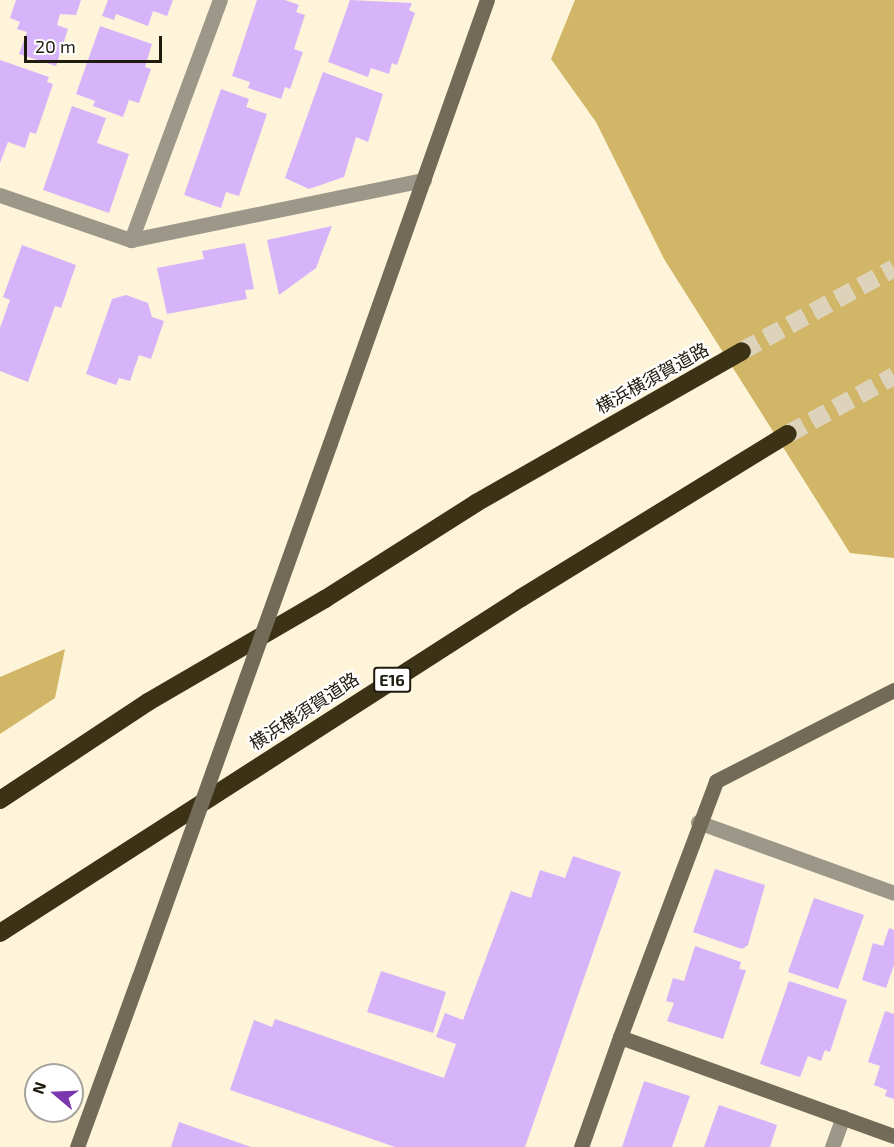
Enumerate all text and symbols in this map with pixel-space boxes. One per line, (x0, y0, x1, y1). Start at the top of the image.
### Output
scale bar (27, 24, 165, 62)
text: 20 m (35, 35, 76, 57)
street label: 横浜横須賀道路 (592, 338, 712, 418)
road number: E16 (372, 667, 412, 693)
street label: 横浜横須賀道路 (245, 668, 363, 754)
north arrow (24, 1063, 84, 1123)
text: N (28, 1079, 49, 1096)

